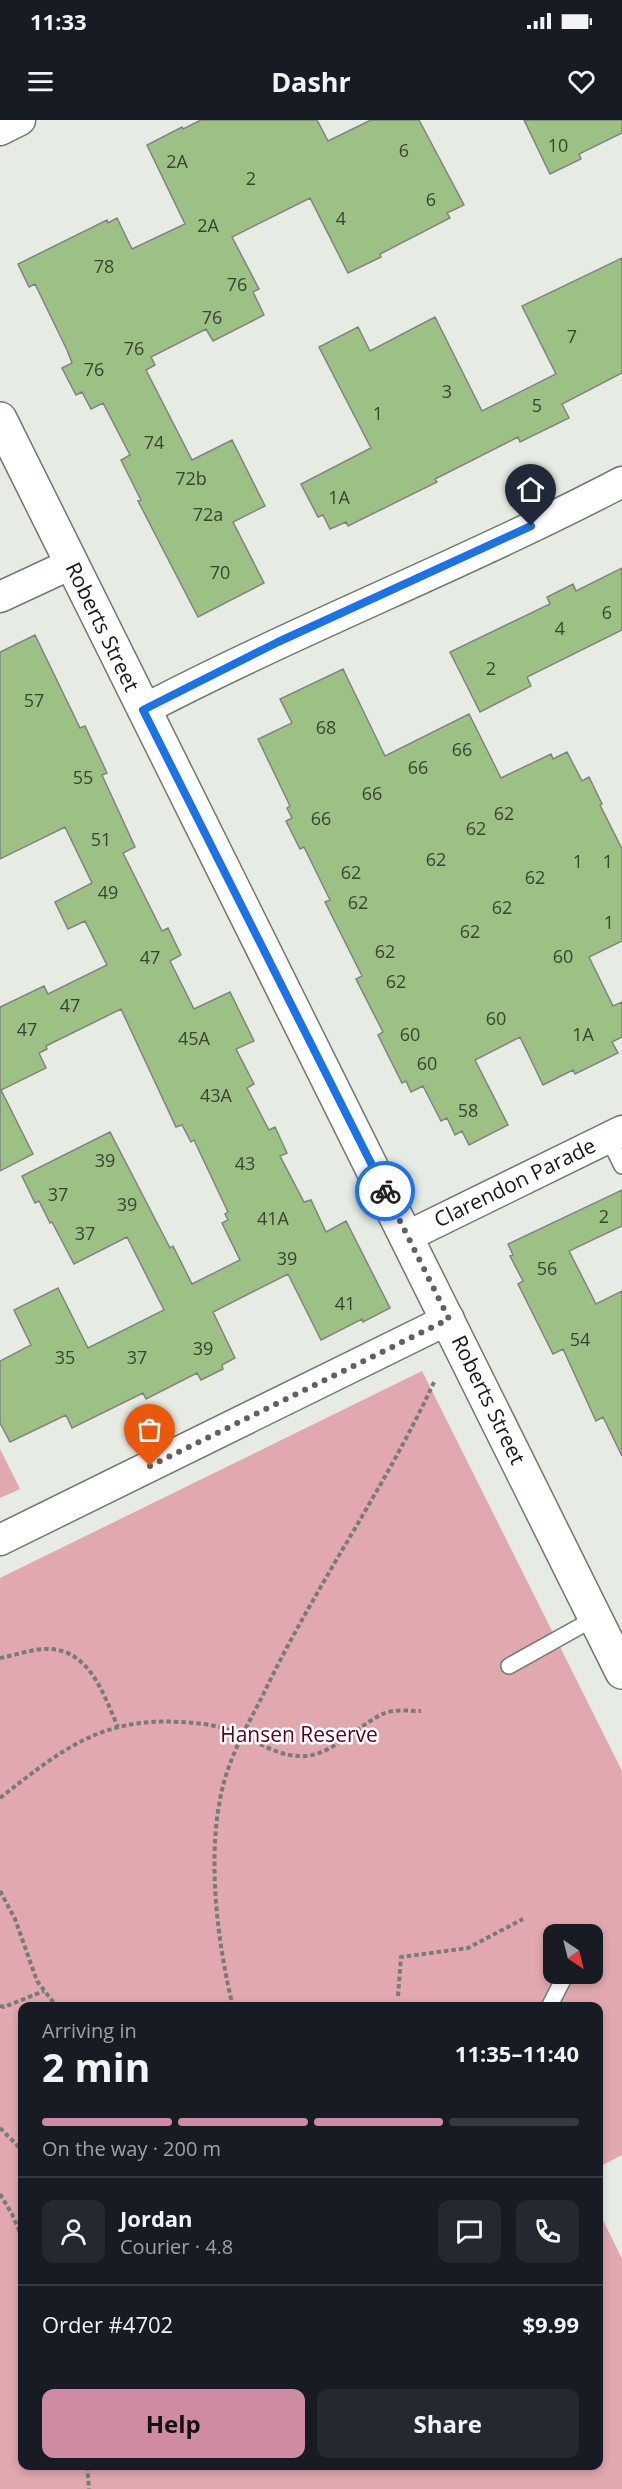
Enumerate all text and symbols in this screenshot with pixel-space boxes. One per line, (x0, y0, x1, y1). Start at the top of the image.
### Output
text: 11:33 (30, 6, 87, 36)
text: Dashr (271, 63, 351, 100)
icon: menu (24, 65, 57, 98)
icon: heart (565, 65, 598, 98)
house number: 10 (548, 133, 568, 157)
house number: 6 (399, 138, 409, 162)
house number: 2A (166, 149, 188, 173)
house number: 2 (246, 166, 256, 190)
house number: 6 (426, 187, 436, 211)
house number: 4 (336, 206, 346, 230)
house number: 2A (197, 213, 219, 237)
house number: 78 (94, 254, 114, 278)
house number: 76 (227, 272, 247, 296)
house number: 76 (202, 305, 222, 329)
house number: 7 (567, 324, 577, 348)
house number: 76 (124, 336, 144, 360)
house number: 76 (84, 357, 104, 381)
house number: 3 (442, 379, 452, 403)
house number: 5 (532, 393, 542, 417)
house number: 1 (373, 401, 383, 425)
house number: 74 (144, 430, 164, 454)
pin (505, 464, 556, 526)
house number: 72b (175, 466, 207, 490)
icon: home (514, 473, 547, 506)
house number: 1A (328, 485, 350, 509)
house number: 72a (193, 502, 223, 526)
street label: Roberts Street (60, 557, 146, 696)
house number: 70 (210, 560, 230, 584)
house number: 6 (602, 600, 612, 624)
house number: 4 (555, 616, 565, 640)
house number: 2 (486, 656, 496, 680)
house number: 57 (24, 688, 44, 712)
house number: 68 (316, 715, 336, 739)
house number: 66 (452, 737, 472, 761)
house number: 66 (408, 755, 428, 779)
house number: 55 (73, 765, 93, 789)
house number: 66 (362, 781, 382, 805)
house number: 62 (494, 801, 514, 825)
house number: 66 (311, 806, 331, 830)
house number: 62 (466, 816, 486, 840)
house number: 51 (91, 827, 111, 851)
house number: 62 (426, 847, 446, 871)
house number: 1 (573, 849, 583, 873)
house number: 1 (603, 849, 613, 873)
house number: 62 (341, 860, 361, 884)
house number: 62 (525, 865, 545, 889)
house number: 49 (98, 880, 118, 904)
house number: 62 (348, 890, 368, 914)
house number: 62 (492, 895, 512, 919)
house number: 1 (604, 910, 614, 934)
house number: 62 (460, 919, 480, 943)
house number: 62 (375, 939, 395, 963)
house number: 60 (553, 944, 573, 968)
house number: 47 (140, 945, 160, 969)
house number: 62 (386, 969, 406, 993)
house number: 47 (60, 993, 80, 1017)
house number: 60 (486, 1006, 506, 1030)
house number: 47 (17, 1017, 37, 1041)
house number: 60 (400, 1022, 420, 1046)
house number: 1A (572, 1022, 594, 1046)
house number: 45A (178, 1026, 211, 1050)
house number: 60 (417, 1051, 437, 1075)
house number: 43A (200, 1083, 233, 1107)
house number: 58 (458, 1098, 478, 1122)
street label: Clarendon Parade (429, 1131, 600, 1233)
house number: 39 (95, 1148, 115, 1172)
house number: 43 (235, 1151, 255, 1175)
courier (355, 1161, 415, 1221)
icon: bike (369, 1175, 402, 1208)
house number: 37 (48, 1182, 68, 1206)
house number: 39 (117, 1192, 137, 1216)
house number: 2 (599, 1204, 609, 1228)
house number: 41A (257, 1206, 290, 1230)
house number: 37 (75, 1221, 95, 1245)
house number: 39 (277, 1246, 297, 1270)
house number: 56 (537, 1256, 557, 1280)
house number: 41 (335, 1291, 355, 1315)
house number: 54 (570, 1327, 590, 1351)
street label: Roberts Street (446, 1330, 532, 1469)
house number: 39 (193, 1336, 213, 1360)
house number: 35 (55, 1345, 75, 1369)
house number: 37 (127, 1345, 147, 1369)
pin (124, 1404, 175, 1466)
icon: bag (133, 1413, 166, 1446)
park label: Hansen Reserve (220, 1720, 378, 1748)
north arrow (543, 1924, 603, 1984)
map controls (543, 1924, 603, 1984)
text: Arriving in (42, 2017, 137, 2044)
text: 11:35–11:40 (455, 2038, 579, 2068)
text: 2 min (42, 2040, 150, 2093)
text: On the way · 200 m (42, 2135, 221, 2162)
button: person (42, 2200, 105, 2263)
button: chat (438, 2200, 501, 2263)
button: phone (516, 2200, 579, 2263)
text: Jordan (120, 2203, 193, 2233)
text: Courier · 4.8 (120, 2233, 233, 2260)
text: Order #4702 (42, 2309, 173, 2339)
text: $9.99 (522, 2309, 579, 2339)
button: Help (42, 2389, 305, 2458)
button: Share (317, 2389, 579, 2458)

